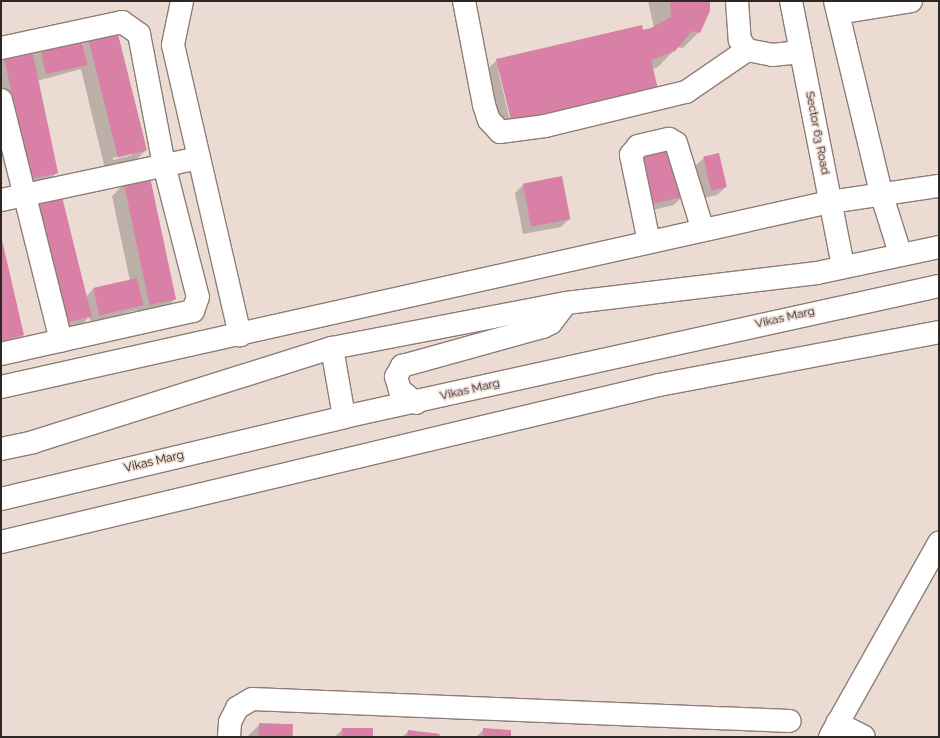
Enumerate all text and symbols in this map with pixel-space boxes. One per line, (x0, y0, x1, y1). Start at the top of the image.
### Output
street label: Sector 63 Road (802, 90, 832, 176)
street label: Vikas Marg (754, 304, 816, 332)
street label: Vikas Marg (439, 376, 501, 404)
street label: Vikas Marg (123, 448, 185, 476)

